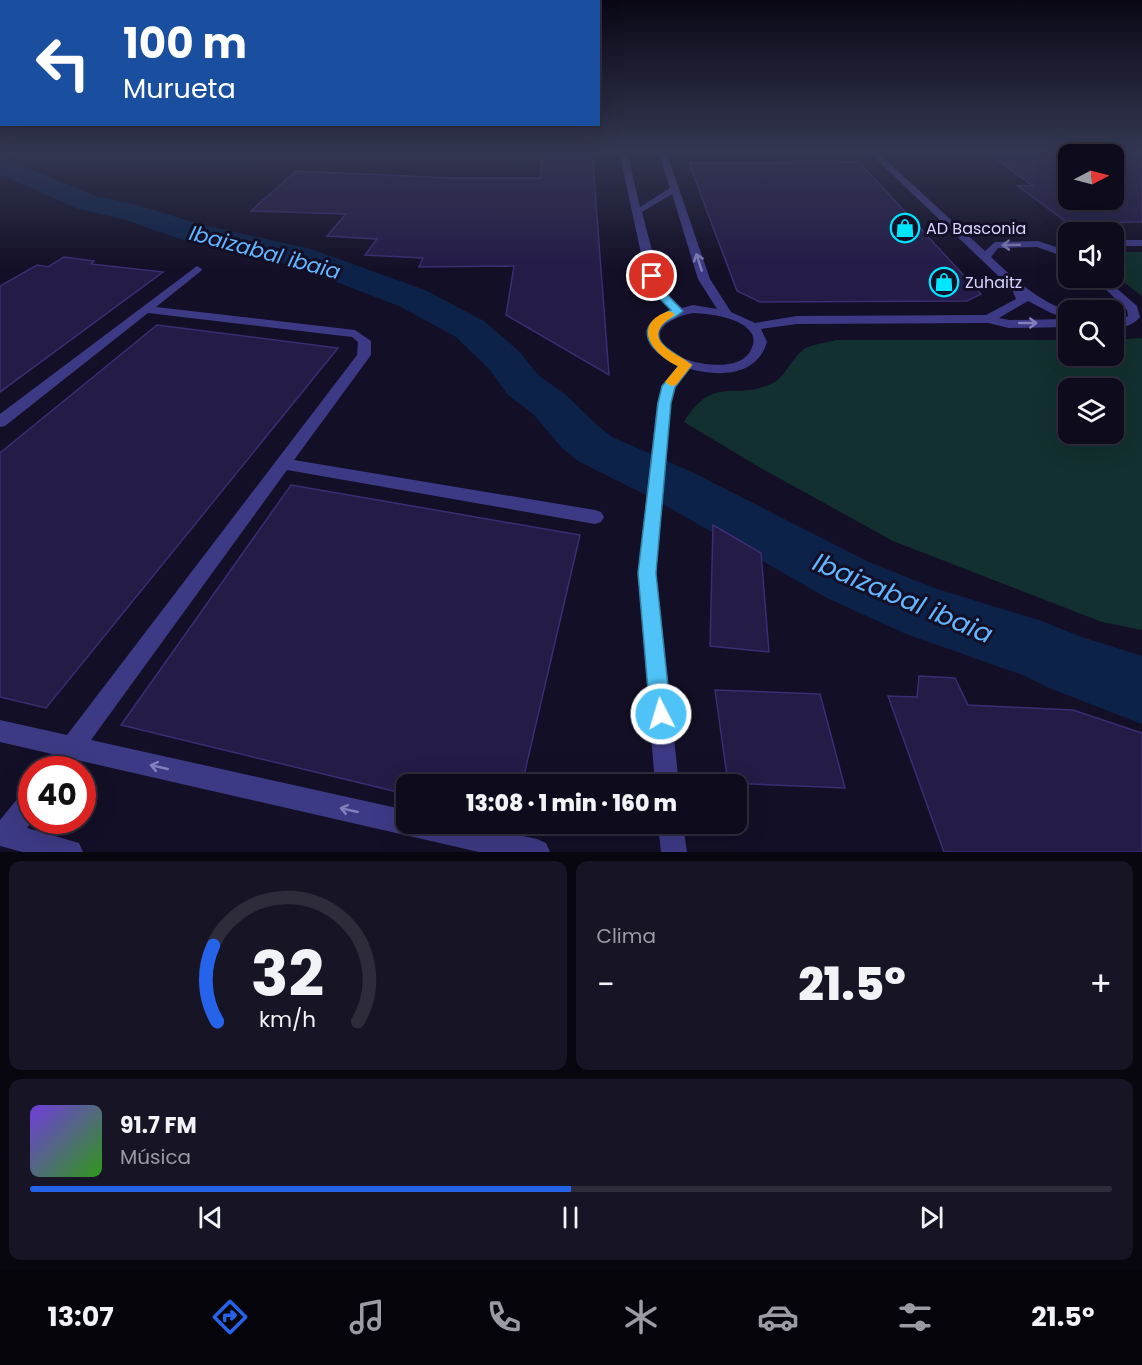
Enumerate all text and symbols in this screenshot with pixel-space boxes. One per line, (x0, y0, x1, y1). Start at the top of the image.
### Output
text: 100 m (123, 14, 247, 73)
icon: left (24, 24, 102, 102)
text: Murueta (123, 70, 236, 107)
north arrow (1058, 144, 1124, 210)
map controls (1058, 144, 1124, 444)
shop icon: AD Basconia (889, 212, 921, 244)
place label: AD Basconia (926, 217, 1026, 240)
water label: Ibaizabal ibaia (186, 218, 344, 286)
button: sound (1058, 222, 1124, 288)
one-way arrow (1002, 239, 1022, 251)
pin (626, 250, 677, 301)
one-way arrow (692, 253, 703, 272)
icon: arrive (635, 259, 668, 292)
shop icon: Zuhaitz (928, 266, 960, 298)
place label: Zuhaitz (965, 271, 1022, 294)
button: search (1058, 300, 1124, 366)
one-way arrow (1017, 317, 1037, 329)
button: layers (1058, 378, 1124, 444)
water label: Ibaizabal ibaia (808, 544, 998, 652)
position arrow (629, 682, 693, 746)
speed limit sign: 40 (18, 756, 96, 834)
one-way arrow (150, 761, 169, 772)
text: 13:08 · 1 min · 160 m (466, 788, 677, 819)
one-way arrow (340, 804, 360, 815)
text: Clima (597, 922, 656, 950)
text: 32 (251, 930, 324, 1018)
text: 21.5° (798, 953, 906, 1016)
text: − (597, 961, 615, 1008)
text: + (1089, 961, 1112, 1008)
text: km/h (259, 1005, 316, 1036)
text: 91.7 FM (120, 1110, 197, 1141)
text: Música (120, 1143, 191, 1171)
icon: previous (194, 1201, 227, 1234)
icon: pause (554, 1201, 587, 1234)
icon: next (915, 1201, 948, 1234)
icon: directions (209, 1296, 251, 1338)
icon: music (346, 1296, 388, 1338)
icon: phone (483, 1296, 525, 1338)
icon: climate (620, 1296, 662, 1338)
icon: car (757, 1296, 799, 1338)
icon: filters (894, 1296, 936, 1338)
text: 13:07 (48, 1298, 114, 1335)
text: 21.5° (1031, 1298, 1094, 1335)

